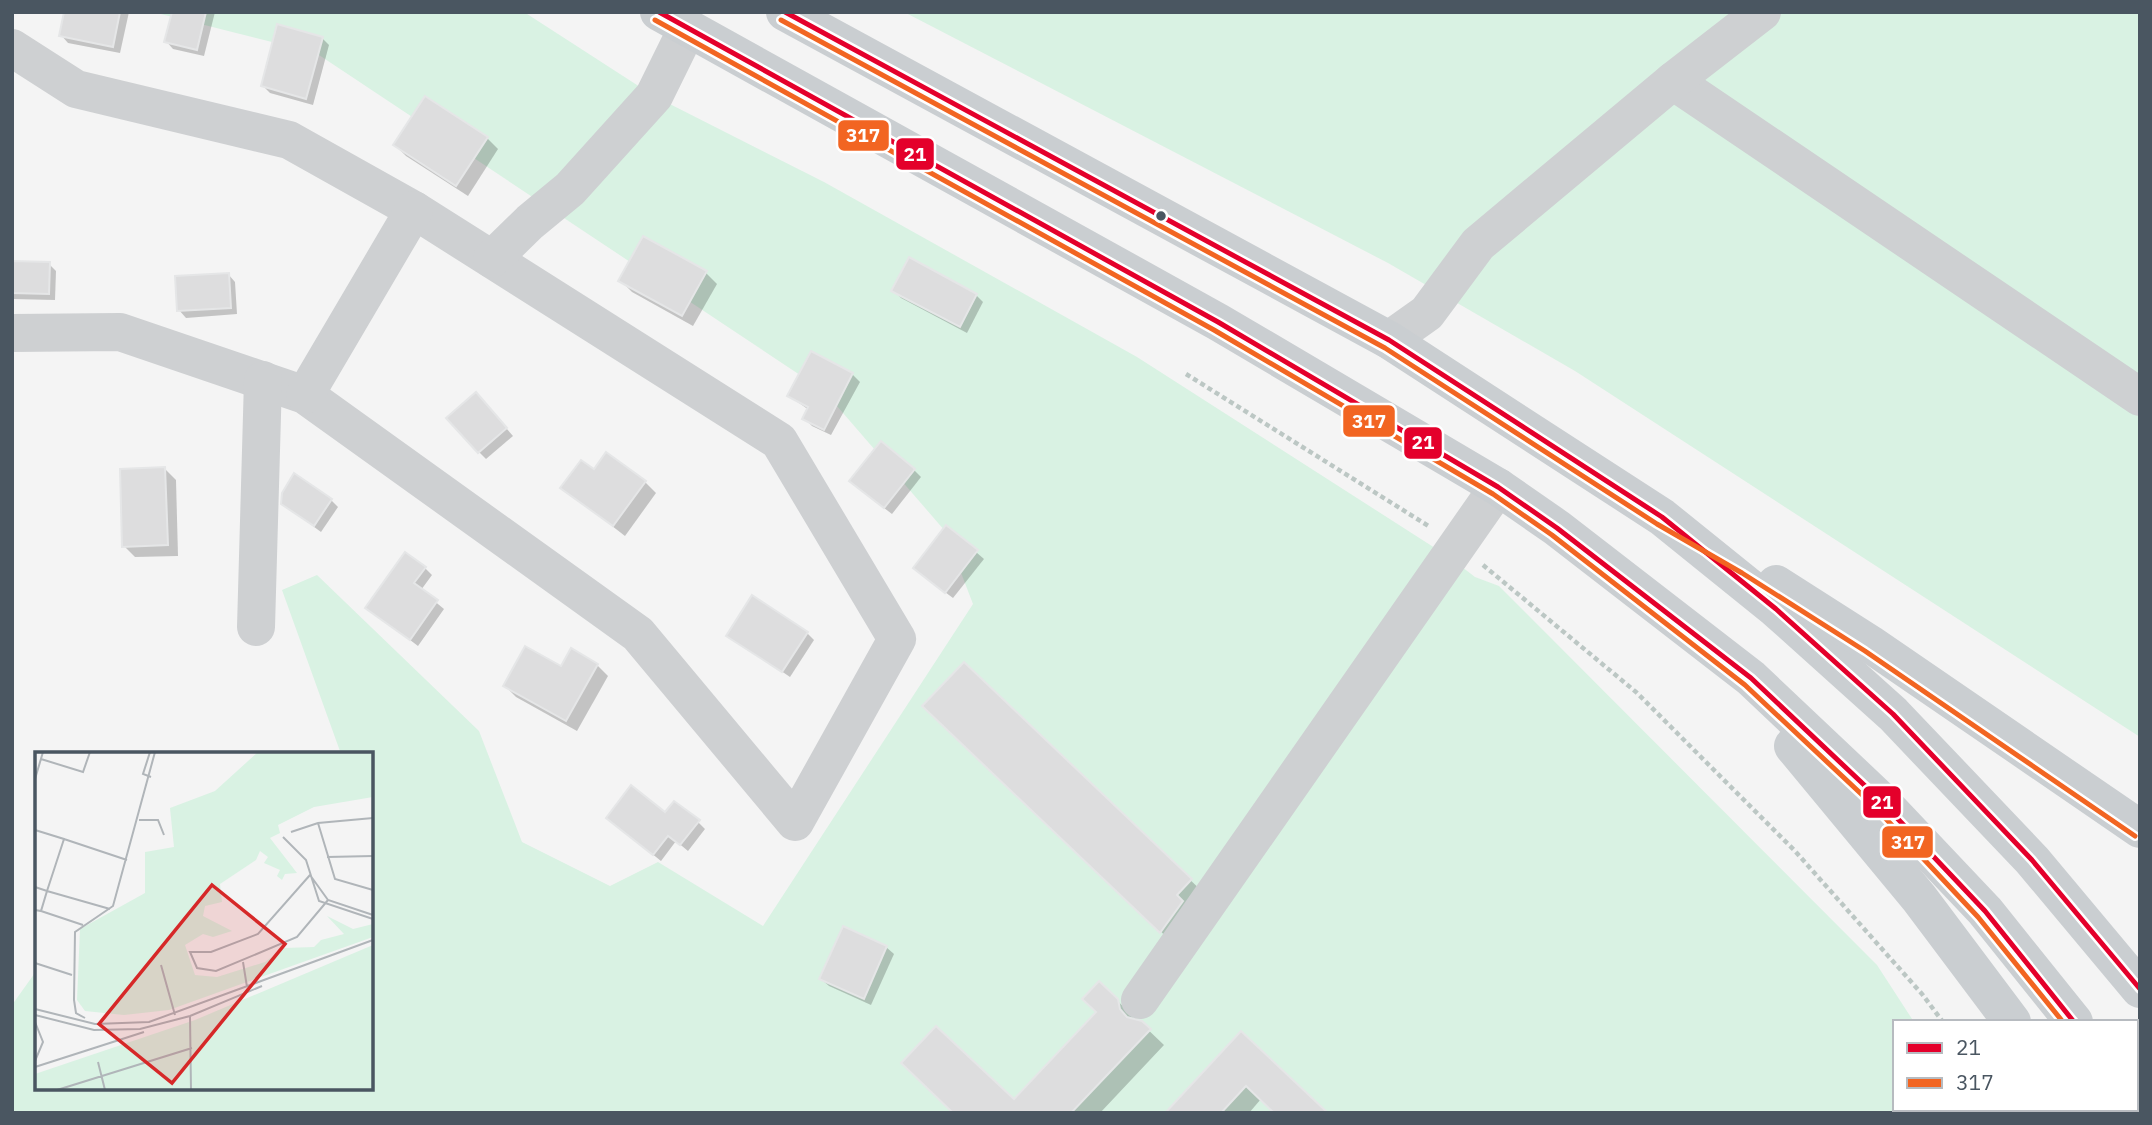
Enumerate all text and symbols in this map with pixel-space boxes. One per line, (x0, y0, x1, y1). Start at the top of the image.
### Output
line badge: 317 (837, 119, 890, 152)
text: 317 (846, 123, 880, 147)
line badge: 21 (895, 137, 935, 171)
text: 21 (904, 142, 927, 166)
unlabelled marker (1154, 209, 1168, 223)
line badge: 317 (1342, 404, 1396, 438)
text: 317 (1352, 409, 1386, 433)
line badge: 21 (1403, 426, 1443, 460)
text: 21 (1412, 430, 1435, 454)
inset map (35, 752, 373, 1090)
line badge: 21 (1862, 785, 1902, 819)
text: 21 (1871, 790, 1894, 814)
line badge: 317 (1881, 825, 1934, 859)
text: 317 (1891, 830, 1925, 854)
legend (1893, 1020, 2138, 1111)
text: 21 (1956, 1033, 1981, 1061)
text: 317 (1956, 1068, 1994, 1096)

